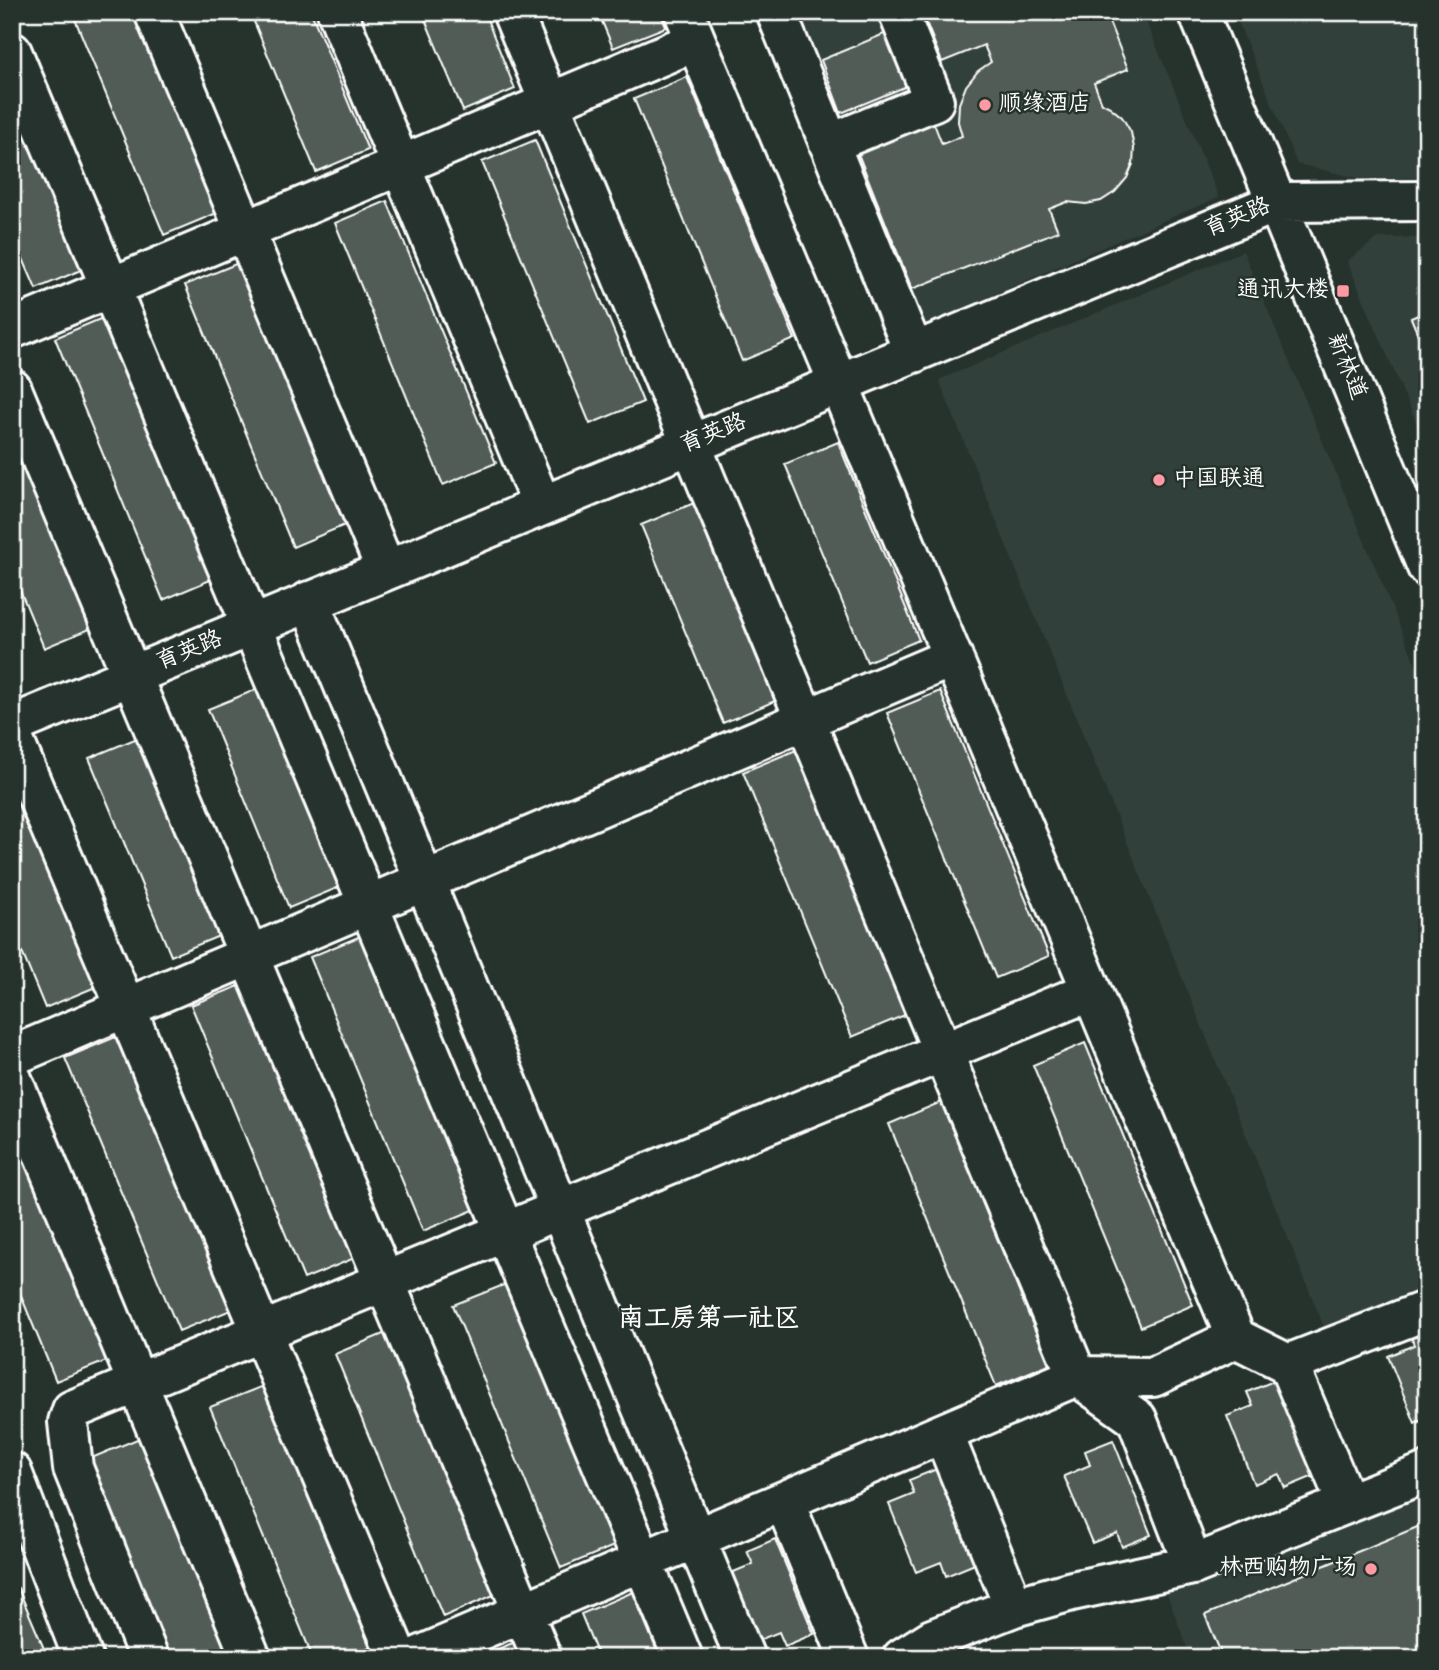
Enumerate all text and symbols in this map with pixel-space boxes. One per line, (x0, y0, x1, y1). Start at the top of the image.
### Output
place label: 顺缘酒店 (999, 89, 1091, 122)
marker: 顺缘酒店 (977, 97, 993, 113)
street label: 育英路 (1200, 191, 1276, 247)
place label: 通讯大楼 (1237, 275, 1329, 308)
marker: 通讯大楼 (1335, 283, 1351, 299)
street label: 新林道 (1317, 329, 1373, 405)
street label: 育英路 (676, 407, 752, 463)
place label: 中国联通 (1173, 464, 1265, 497)
marker: 中国联通 (1151, 472, 1167, 488)
street label: 育英路 (152, 624, 228, 680)
district label: 南工房第一社区 (618, 1302, 800, 1339)
place label: 林西购物广场 (1219, 1553, 1357, 1586)
marker: 林西购物广场 (1363, 1561, 1379, 1577)

